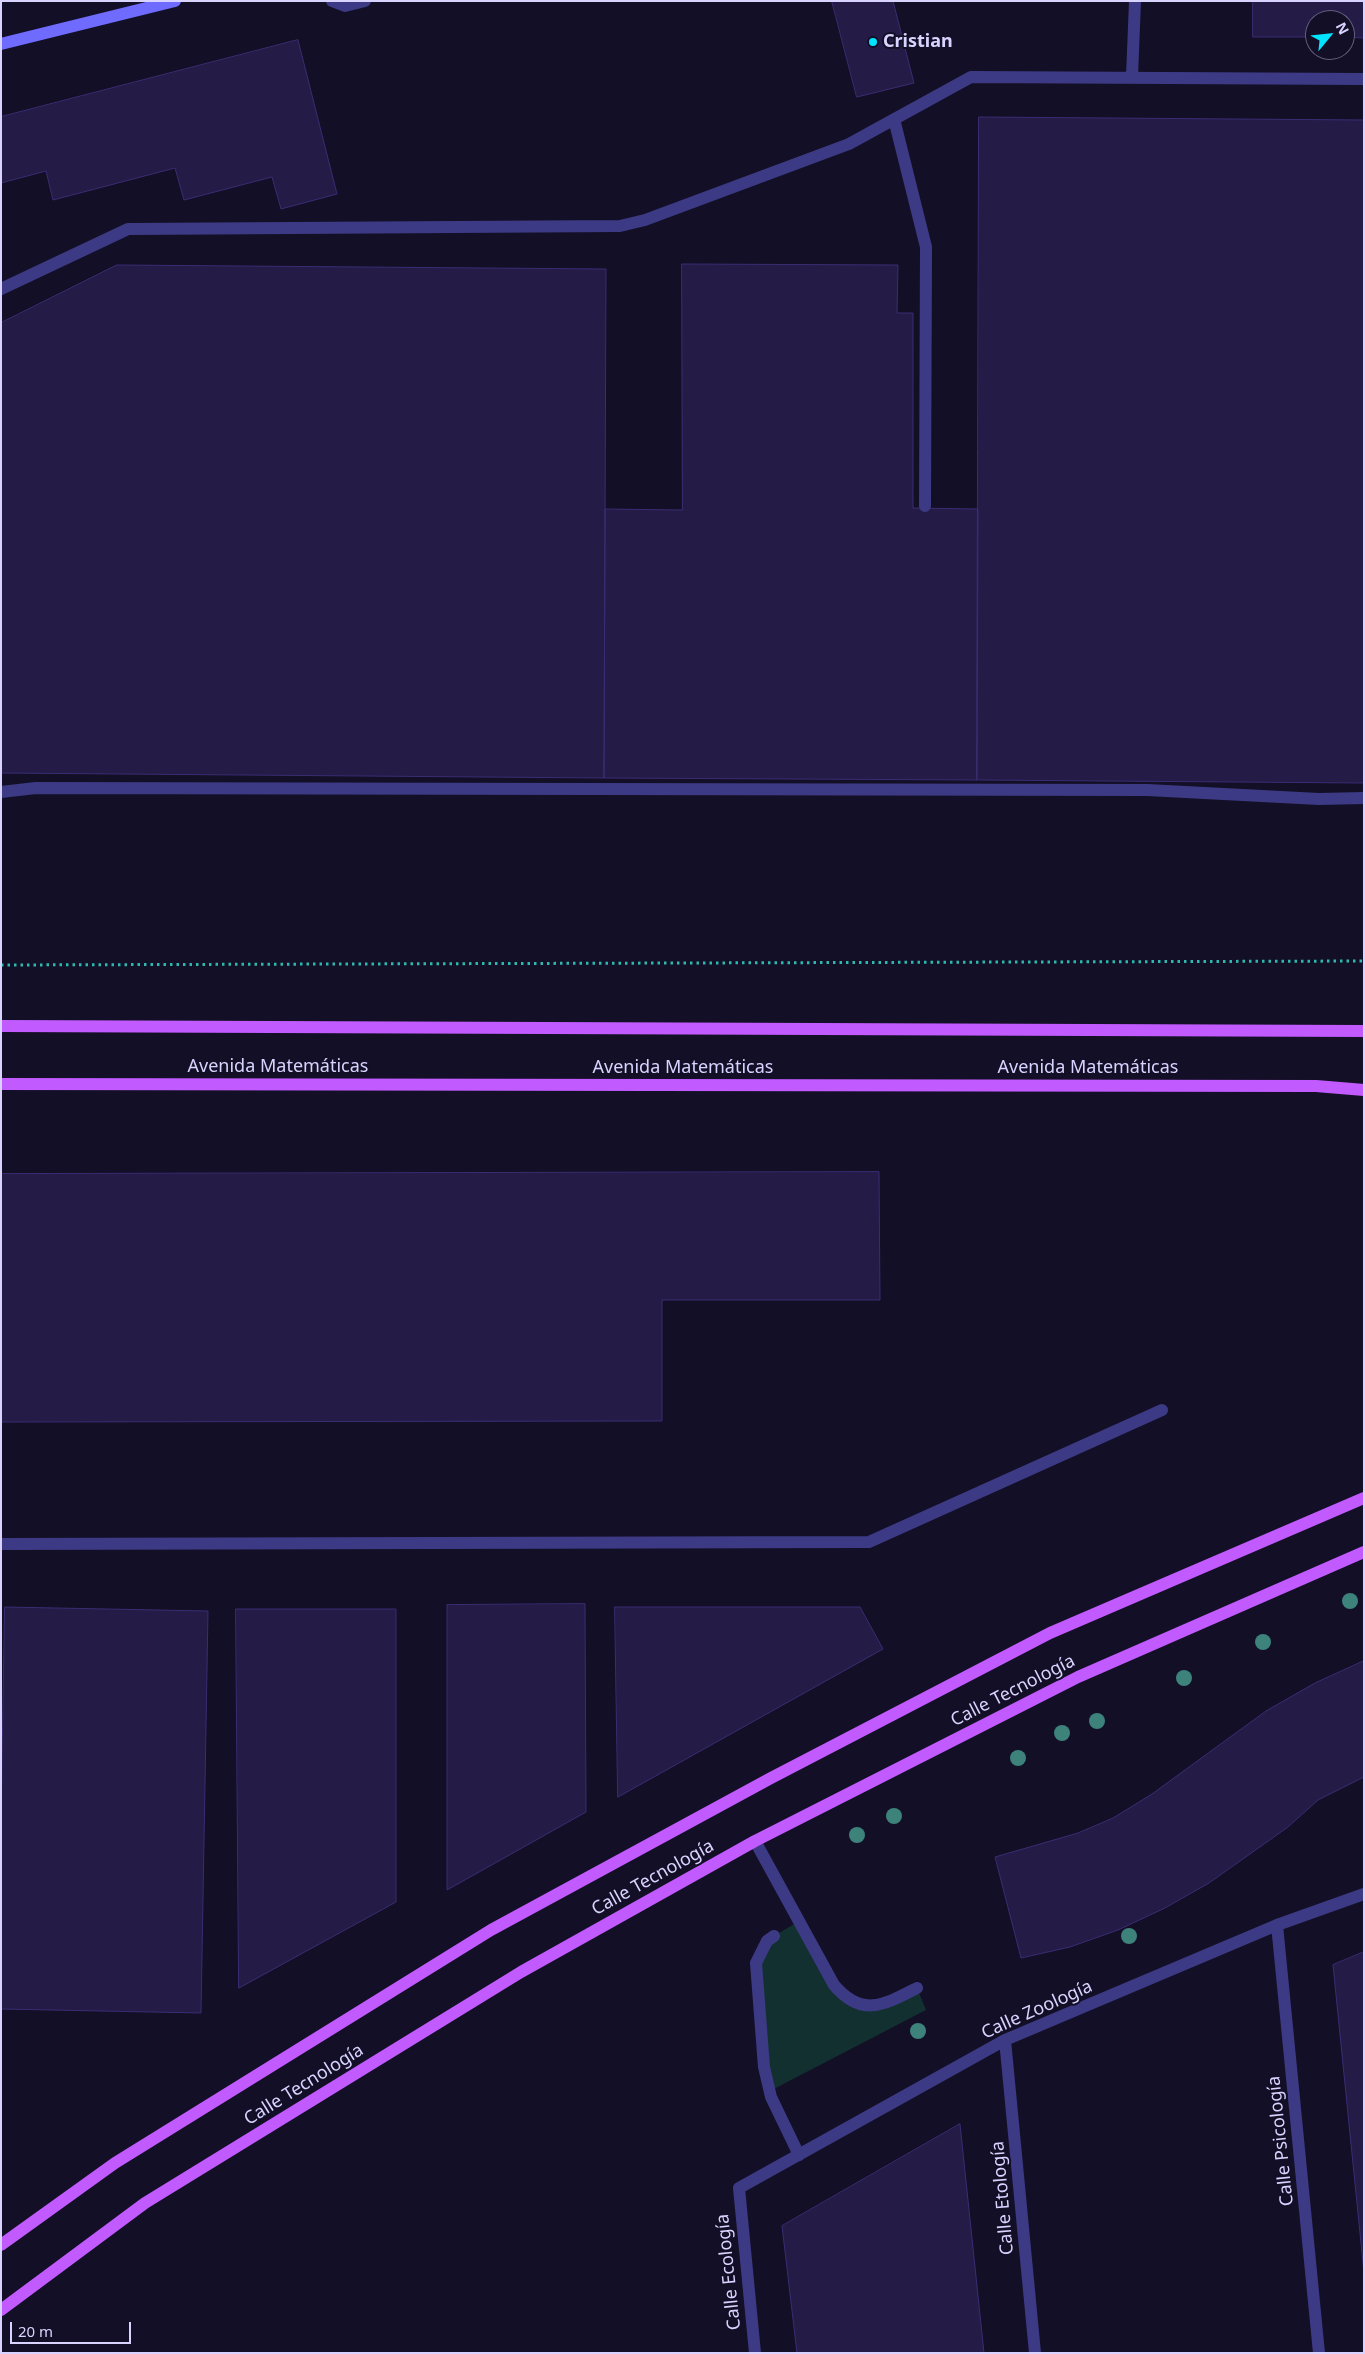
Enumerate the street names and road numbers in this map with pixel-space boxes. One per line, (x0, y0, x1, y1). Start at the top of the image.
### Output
street label: Avenida Matemáticas (188, 1056, 368, 1078)
street label: Avenida Matemáticas (593, 1057, 773, 1079)
street label: Avenida Matemáticas (998, 1057, 1178, 1079)
street label: Calle Tecnología (947, 1650, 1079, 1732)
street label: Calle Tecnología (588, 1835, 718, 1921)
street label: Calle Zoología (978, 1976, 1096, 2044)
street label: Calle Tecnología (240, 2040, 368, 2130)
street label: Calle Psicología (1263, 2075, 1299, 2207)
street label: Calle Etología (987, 2140, 1019, 2256)
street label: Calle Ecología (712, 2213, 746, 2331)

